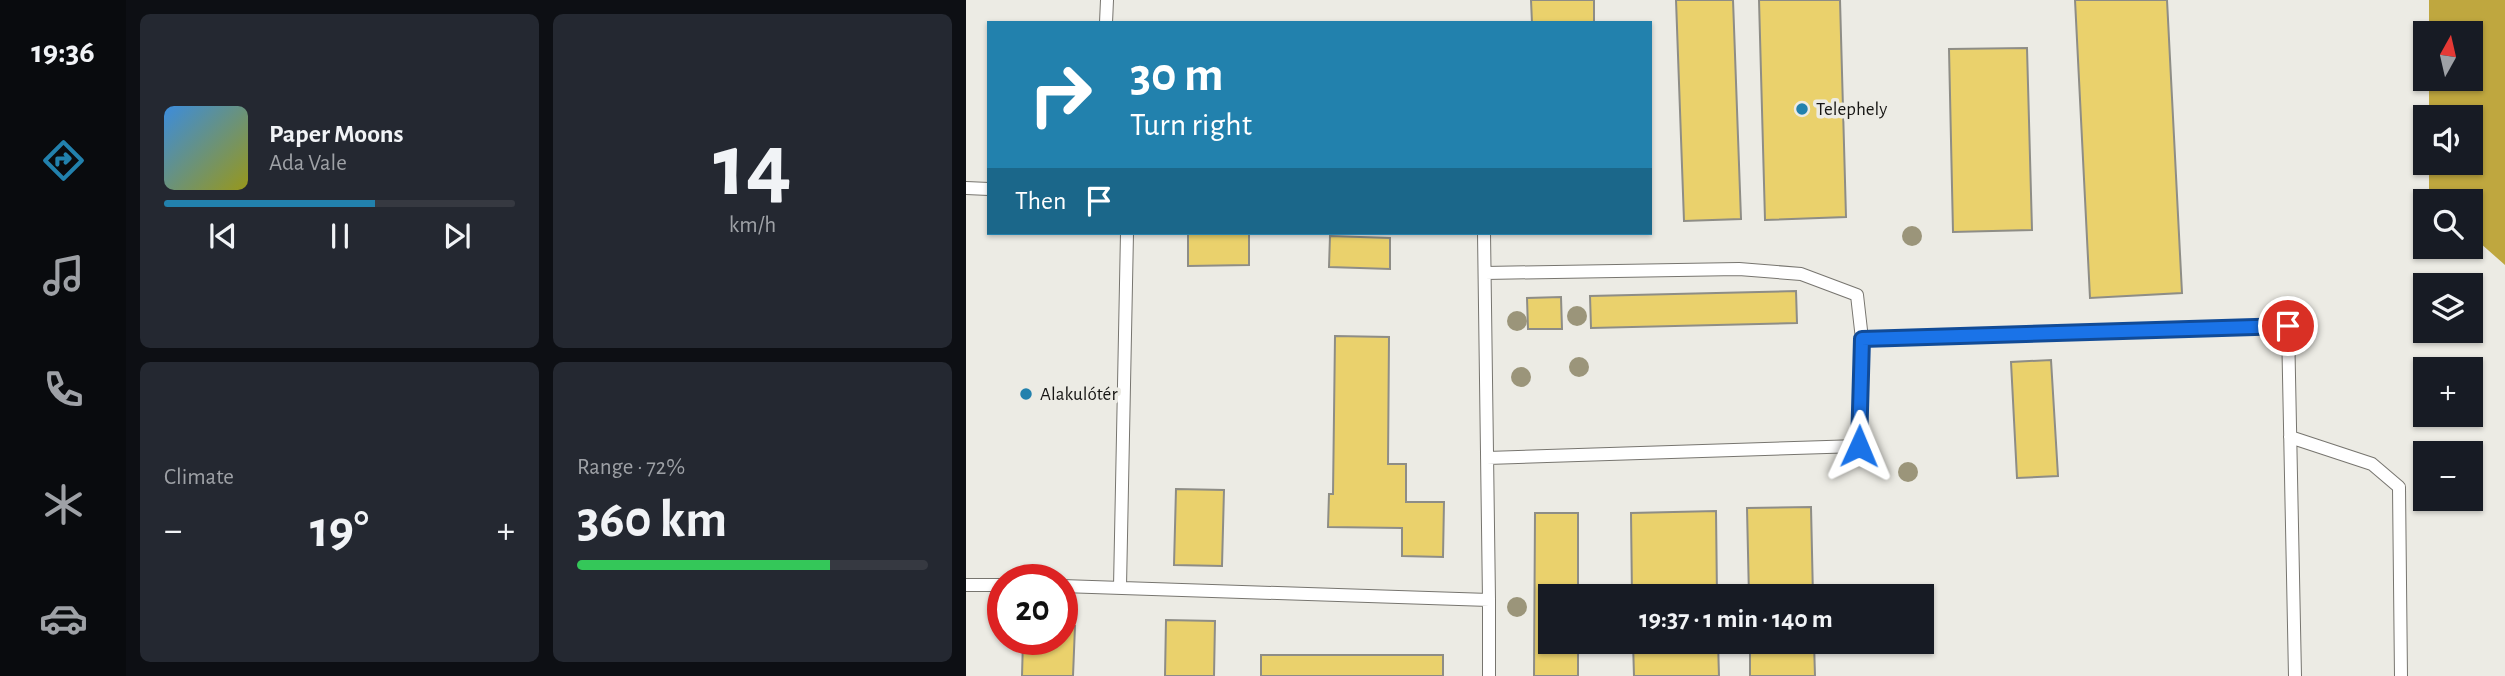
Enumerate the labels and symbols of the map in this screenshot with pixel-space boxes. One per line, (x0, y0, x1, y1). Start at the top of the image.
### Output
north arrow (2413, 21, 2483, 91)
place label: Telephely (1816, 100, 1887, 119)
marker: Telephely (1794, 101, 1810, 117)
pin (2258, 296, 2318, 356)
place label: Alakulótér (1040, 385, 1118, 404)
marker: Alakulótér (1018, 386, 1034, 402)
position arrow (1822, 409, 1896, 483)
speed limit sign: 20 (987, 564, 1078, 655)

